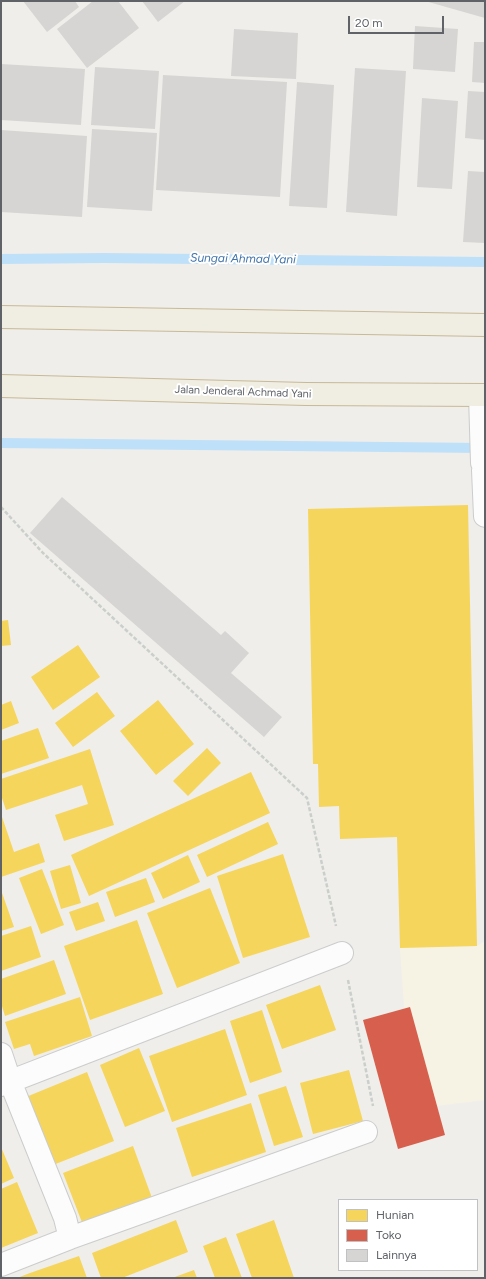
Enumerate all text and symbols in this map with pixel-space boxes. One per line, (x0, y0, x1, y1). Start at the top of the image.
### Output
scale bar (350, 8, 446, 34)
text: 20 m (355, 16, 383, 30)
water label: Sungai Ahmad Yani (190, 251, 296, 267)
street label: Jalan Jenderal Achmad Yani (174, 383, 312, 401)
legend (338, 1199, 478, 1271)
text: Hunian (376, 1208, 414, 1222)
text: Toko (376, 1228, 402, 1242)
text: Lainnya (376, 1248, 417, 1262)

